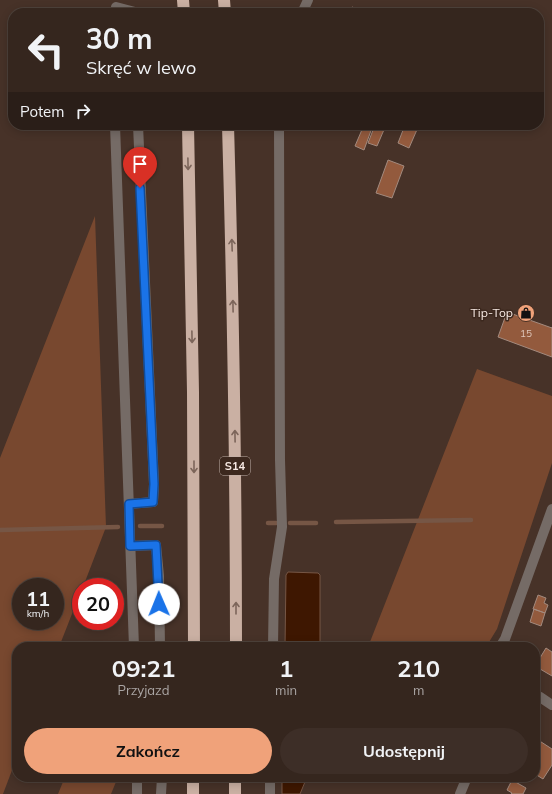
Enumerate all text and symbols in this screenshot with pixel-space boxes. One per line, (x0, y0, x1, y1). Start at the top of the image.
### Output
text: 30 m (86, 21, 152, 56)
icon: left (20, 24, 72, 76)
text: Skręć w lewo (86, 56, 196, 79)
icon: right (72, 100, 94, 122)
text: Potem (20, 102, 64, 121)
pin (123, 147, 157, 188)
icon: arrive (129, 153, 151, 175)
one-way arrow (185, 157, 192, 170)
one-way arrow (228, 239, 235, 252)
one-way arrow (229, 300, 237, 313)
shop icon: Tip-Top (516, 303, 536, 323)
place label: Tip-Top (471, 305, 513, 320)
house number: 15 (520, 327, 532, 340)
one-way arrow (188, 330, 196, 343)
one-way arrow (231, 430, 239, 443)
road number: S14 (220, 457, 250, 475)
one-way arrow (190, 460, 198, 473)
speed limit sign: 20 (72, 578, 124, 630)
position arrow (138, 583, 180, 625)
text: 11 (26, 586, 50, 611)
one-way arrow (232, 602, 240, 615)
text: km/h (27, 607, 49, 620)
text: 09:21 (112, 653, 175, 683)
text: 1 (279, 653, 293, 683)
text: 210 (397, 653, 440, 683)
text: Przyjazd (118, 682, 170, 698)
text: min (275, 682, 297, 698)
text: m (413, 682, 424, 698)
button: Zakończ (24, 728, 272, 774)
button: Udostępnij (280, 728, 528, 774)

